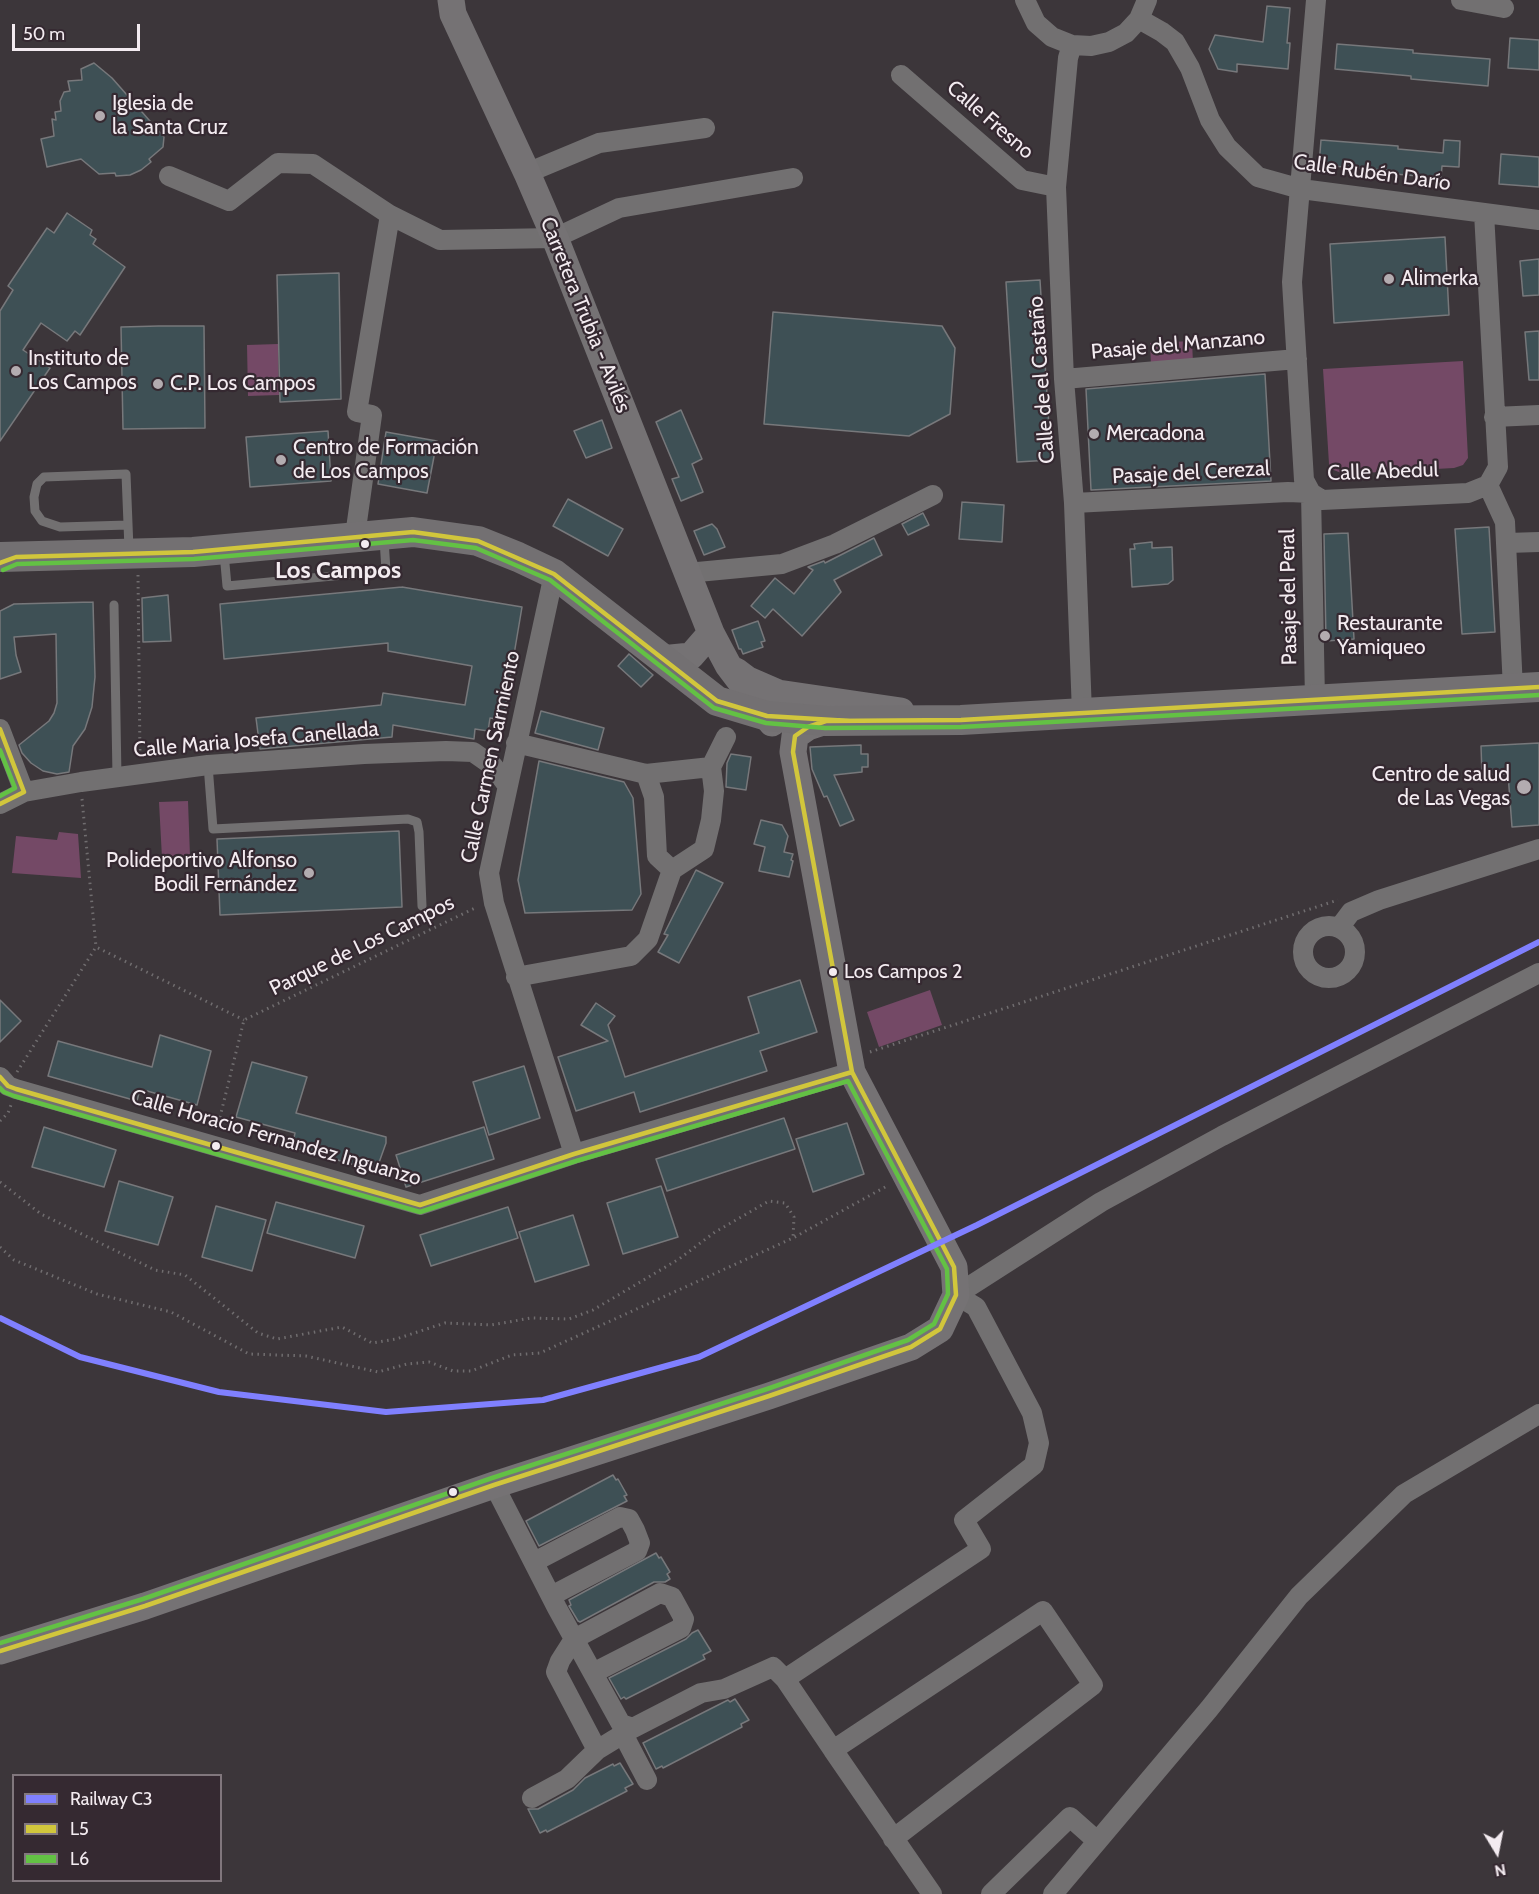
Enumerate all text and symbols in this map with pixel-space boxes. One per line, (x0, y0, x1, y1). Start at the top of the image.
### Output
scale bar (15, 12, 142, 50)
text: 50 m (23, 23, 65, 45)
street label: Calle Fresno (941, 75, 1039, 165)
place label: Iglesia de la Santa Cruz (112, 91, 228, 141)
marker: Iglesia de la Santa Cruz (93, 109, 107, 123)
street label: Calle Rubén Darío (1292, 149, 1452, 197)
street label: Carretera Trubia - Avilés (534, 214, 636, 416)
place label: Alimerka (1401, 266, 1478, 292)
marker: Alimerka (1382, 272, 1396, 286)
street label: Calle de el Castaño (1024, 295, 1060, 465)
street label: Pasaje del Manzano (1090, 325, 1266, 365)
place label: Instituto de Los Campos (28, 346, 137, 396)
marker: Instituto de Los Campos (9, 364, 23, 378)
place label: C.P. Los Campos (170, 371, 315, 397)
marker: C.P. Los Campos (151, 377, 165, 391)
place label: Mercadona (1106, 421, 1205, 447)
marker: Mercadona (1087, 427, 1101, 441)
place label: Centro de Formación de Los Campos (293, 435, 479, 485)
marker: Centro de Formación de Los Campos (274, 453, 288, 467)
street label: Pasaje del Cerezal (1111, 456, 1271, 490)
street label: Calle Abedul (1327, 457, 1439, 487)
street label: Pasaje del Peral (1275, 528, 1303, 666)
unlabelled marker (359, 538, 371, 550)
district label: Los Campos (275, 557, 401, 585)
place label: Restaurante Yamiqueo (1337, 611, 1443, 661)
marker: Restaurante Yamiqueo (1318, 629, 1332, 643)
street label: Calle Carmen Sarmiento (456, 649, 526, 865)
street label: Calle Maria Josefa Canellada (132, 717, 380, 763)
place label: Centro de salud de Las Vegas (1372, 762, 1510, 812)
marker: Centro de salud de Las Vegas (1515, 778, 1533, 796)
place label: Polideportivo Alfonso Bodil Fernández (106, 848, 297, 898)
marker: Polideportivo Alfonso Bodil Fernández (302, 866, 316, 880)
street label: Parque de Los Campos (266, 890, 458, 1002)
place label: Los Campos 2 (844, 960, 962, 984)
marker: Los Campos 2 (827, 966, 839, 978)
street label: Calle Horacio Fernandez Inguanzo (128, 1084, 424, 1192)
unlabelled marker (210, 1140, 222, 1152)
unlabelled marker (447, 1486, 459, 1498)
legend (12, 1774, 222, 1882)
text: Railway C3 (70, 1788, 153, 1810)
text: L5 (70, 1818, 89, 1840)
north arrow (1467, 1822, 1527, 1882)
text: L6 (70, 1848, 89, 1870)
text: N (1493, 1860, 1507, 1881)

